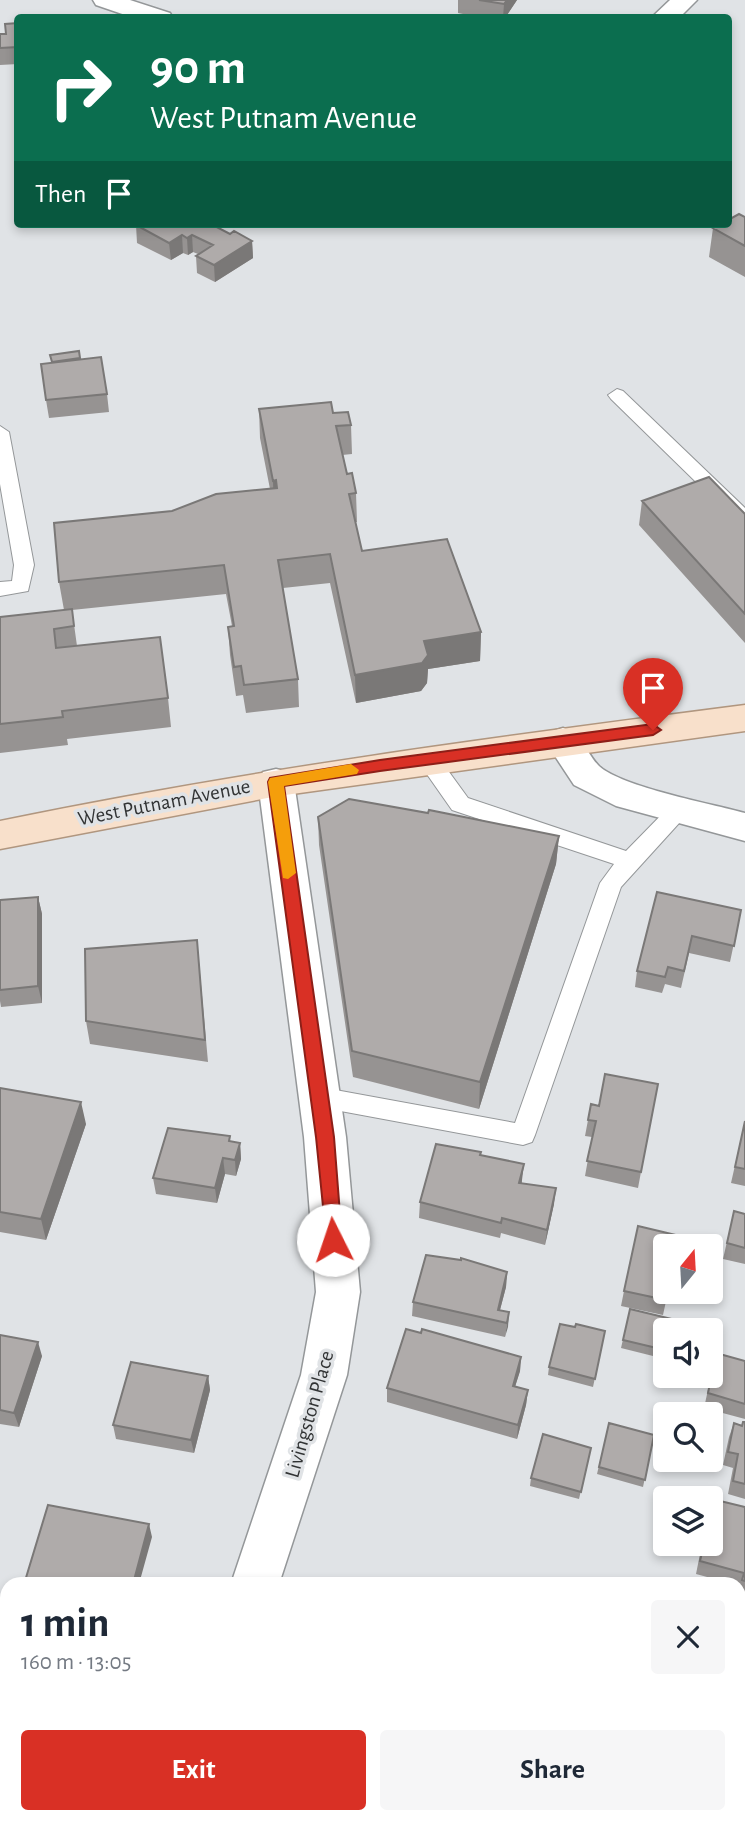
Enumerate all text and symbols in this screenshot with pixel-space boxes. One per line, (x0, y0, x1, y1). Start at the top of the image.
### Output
icon: right (35, 42, 126, 133)
text: 90 m (150, 44, 246, 93)
text: West Putnam Avenue (150, 102, 417, 134)
icon: arrive (100, 175, 138, 213)
text: Then (35, 181, 86, 207)
pin (623, 658, 683, 730)
icon: arrive (634, 669, 672, 707)
street label: West Putnam Avenue (76, 775, 252, 830)
position arrow (296, 1203, 370, 1277)
north arrow (653, 1234, 723, 1304)
map controls (653, 1234, 723, 1556)
button: sound (653, 1318, 723, 1388)
street label: Livingston Place (281, 1348, 338, 1480)
button: search (653, 1402, 723, 1472)
button: layers (653, 1486, 723, 1556)
button: close (651, 1600, 725, 1674)
text: 1 min (21, 1602, 110, 1644)
text: 160 m · 13:05 (21, 1651, 131, 1674)
button: Exit (21, 1730, 366, 1810)
button: Share (380, 1730, 725, 1810)

